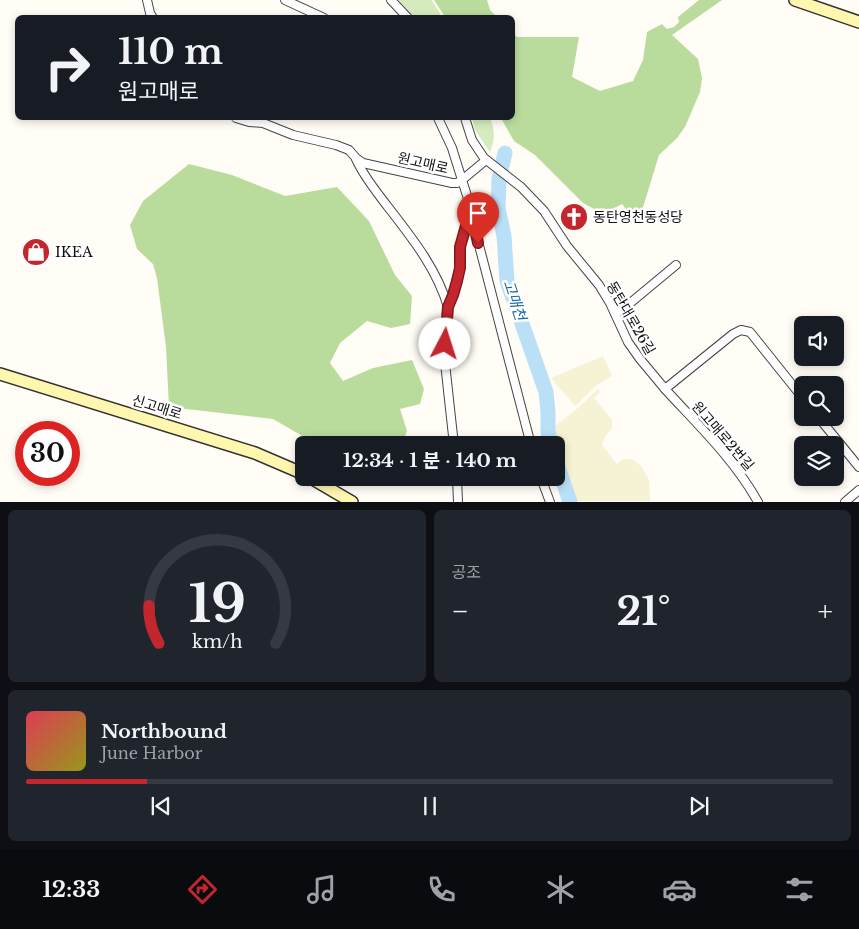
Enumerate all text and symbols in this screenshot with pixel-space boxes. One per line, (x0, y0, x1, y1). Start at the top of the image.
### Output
text: 110 m (118, 30, 223, 73)
icon: right (35, 35, 100, 100)
text: 원고매로 (118, 78, 199, 105)
street label: 원고매로 (396, 148, 450, 178)
pin (457, 192, 499, 243)
icon: arrive (464, 199, 492, 227)
church icon: 동탄영천동성당 (559, 202, 589, 232)
place label: 동탄영천동성당 (593, 208, 683, 226)
shop icon: IKEA (21, 237, 51, 267)
place label: IKEA (55, 243, 93, 261)
water label: 고매천 (500, 277, 531, 325)
street label: 동탄대로26길 (603, 278, 659, 358)
map controls (794, 316, 844, 486)
button: sound (794, 316, 844, 366)
position arrow (418, 317, 470, 369)
button: search (794, 376, 844, 426)
street label: 신고매로 (130, 391, 184, 423)
street label: 원고매로2번길 (688, 398, 758, 474)
speed limit sign: 30 (15, 421, 80, 486)
button: layers (794, 436, 844, 486)
text: 12:34 · 1 분 · 140 m (343, 449, 517, 472)
text: 공조 (452, 562, 481, 582)
text: 19 (188, 572, 246, 636)
text: 21° (616, 588, 670, 635)
text: − (452, 594, 469, 629)
text: + (818, 594, 833, 629)
text: km/h (191, 631, 242, 653)
text: Northbound (101, 720, 227, 743)
text: June Harbor (101, 743, 202, 763)
icon: previous (147, 792, 175, 820)
icon: pause (416, 792, 444, 820)
icon: next (685, 792, 713, 820)
icon: directions (185, 872, 220, 907)
icon: music (304, 872, 339, 907)
icon: phone (424, 872, 459, 907)
icon: climate (543, 872, 578, 907)
icon: car (662, 872, 697, 907)
icon: filters (782, 872, 817, 907)
text: 12:33 (42, 876, 100, 903)

